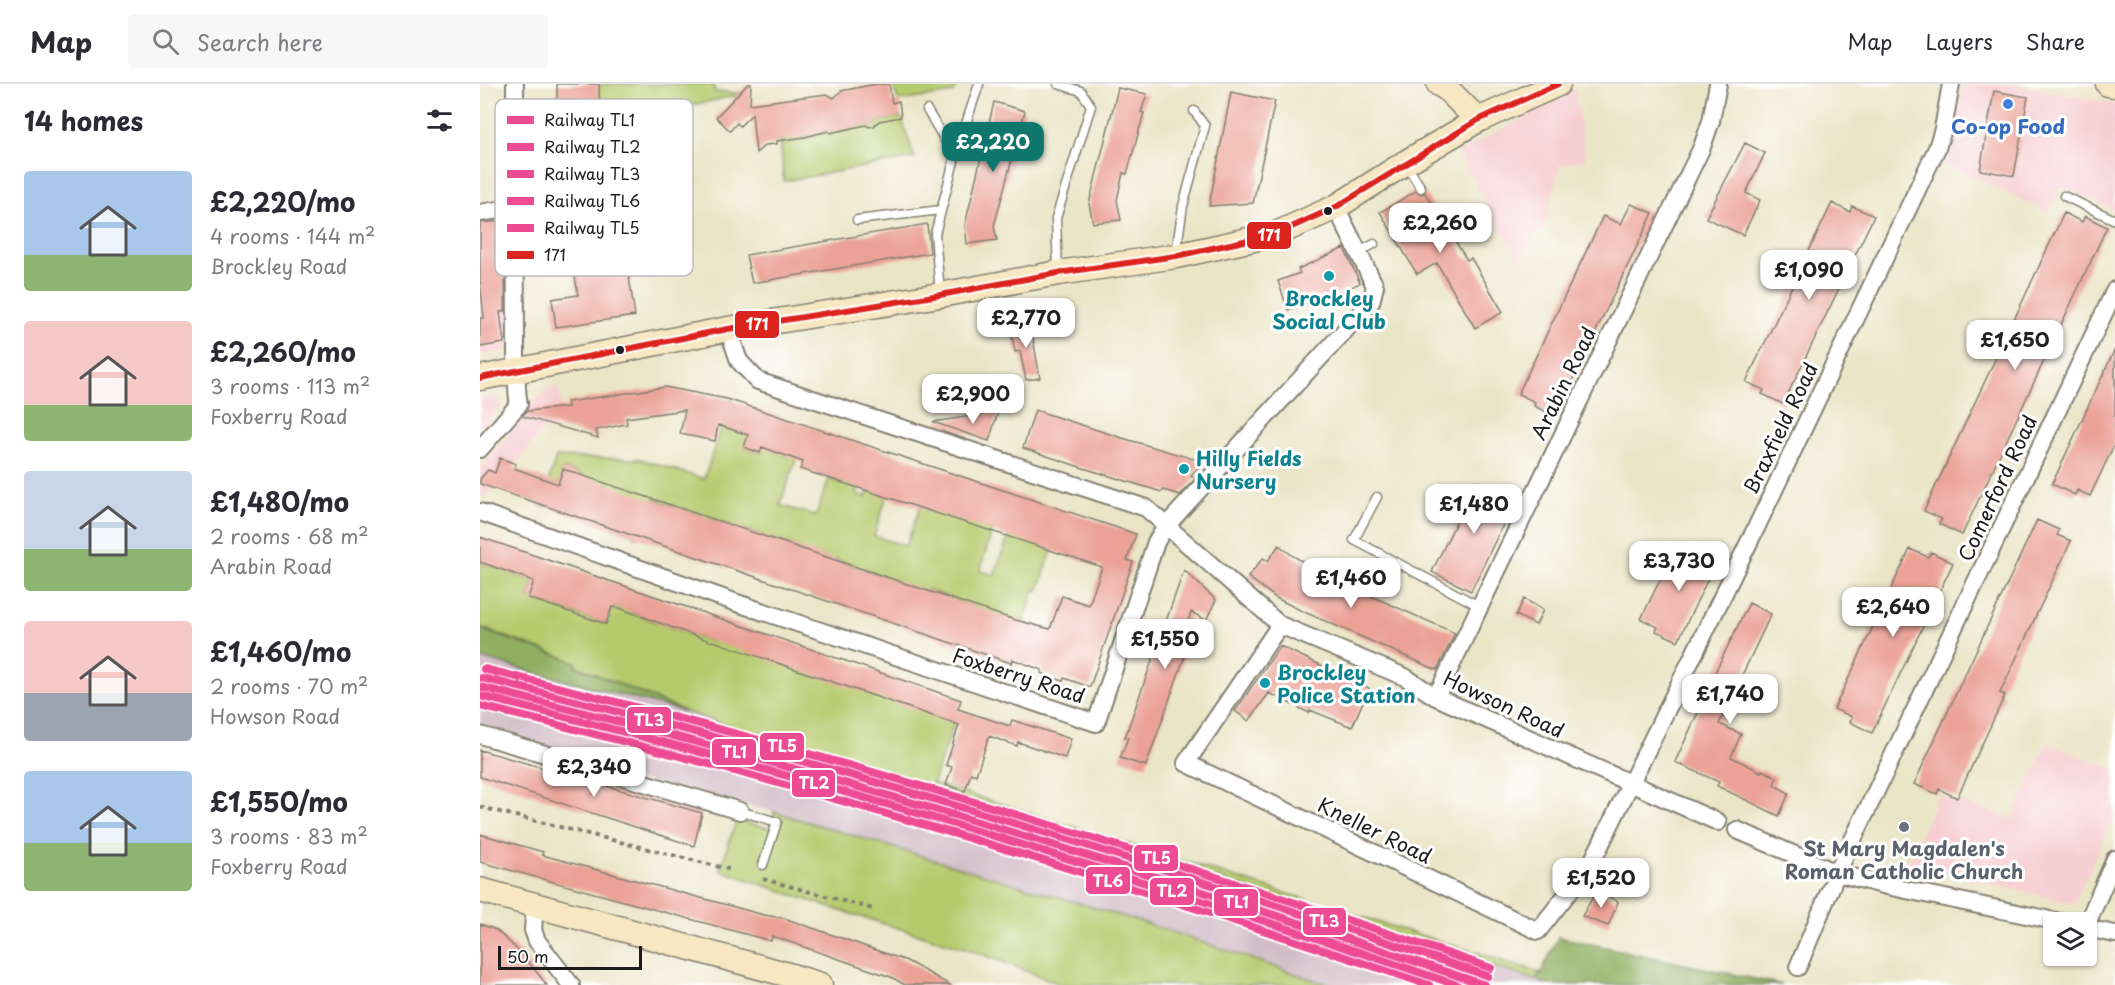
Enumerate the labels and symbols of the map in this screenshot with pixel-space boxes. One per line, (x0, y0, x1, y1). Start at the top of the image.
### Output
marker: Co-op Food (2001, 97, 2015, 111)
legend (495, 99, 693, 276)
text: Railway TL1 (544, 107, 635, 131)
place label: Co-op Food (1951, 111, 2065, 141)
pin: £2,220 (944, 122, 1042, 173)
text: Railway TL2 (544, 134, 641, 158)
text: Railway TL3 (544, 161, 640, 185)
text: Railway TL6 (544, 188, 640, 212)
pin: £2,260 (1391, 203, 1489, 254)
unlabelled marker (1322, 205, 1334, 217)
text: Railway TL5 (544, 215, 640, 239)
line badge: 171 (1246, 221, 1292, 250)
text: 171 (1257, 222, 1281, 246)
text: 171 (544, 242, 566, 266)
pin: £1,090 (1760, 250, 1858, 301)
marker: Brockley Social Club (1322, 269, 1336, 283)
place label: Brockley Social Club (1272, 283, 1386, 336)
pin: £2,770 (977, 298, 1075, 349)
line badge: 171 (734, 310, 780, 339)
text: 171 (745, 311, 769, 335)
pin: £1,650 (1966, 320, 2064, 371)
street label: Arabin Road (1523, 322, 1603, 444)
unlabelled marker (614, 344, 626, 356)
street label: Braxfield Road (1735, 357, 1825, 499)
pin: £2,900 (924, 374, 1022, 425)
street label: Comerford Road (1950, 410, 2044, 566)
place label: Hilly Fields Nursery (1196, 443, 1302, 496)
marker: Hilly Fields Nursery (1177, 462, 1191, 476)
pin: £1,480 (1425, 484, 1523, 535)
pin: £3,730 (1630, 541, 1728, 592)
pin: £1,460 (1302, 558, 1400, 609)
pin: £2,640 (1844, 587, 1942, 638)
pin: £1,550 (1116, 619, 1214, 670)
street label: Foxberry Road (949, 639, 1089, 711)
place label: Brockley Police Station (1277, 657, 1416, 710)
street label: Howson Road (1439, 663, 1569, 745)
pin: £1,740 (1681, 674, 1779, 725)
marker: Brockley Police Station (1258, 676, 1272, 690)
line badge: TL3 (626, 706, 672, 734)
text: TL3 (634, 707, 664, 731)
line badge: TL5 (759, 732, 805, 761)
text: TL5 (767, 733, 797, 757)
line badge: TL1 (711, 738, 757, 766)
text: TL1 (721, 739, 747, 763)
pin: £2,340 (545, 747, 643, 798)
line badge: TL2 (791, 769, 836, 798)
text: TL2 (798, 770, 830, 794)
street label: Kneller Road (1313, 789, 1437, 871)
marker: St Mary Magdalen's Roman Catholic Church (1897, 820, 1911, 834)
place label: St Mary Magdalen's Roman Catholic Church (1785, 833, 2023, 886)
line badge: TL5 (1133, 844, 1179, 872)
text: TL5 (1141, 845, 1171, 869)
pin: £1,520 (1552, 858, 1650, 909)
line badge: TL6 (1085, 866, 1131, 895)
text: TL6 (1093, 868, 1123, 892)
line badge: TL2 (1149, 877, 1195, 906)
text: TL2 (1156, 878, 1188, 902)
line badge: TL1 (1213, 888, 1259, 917)
text: TL1 (1223, 889, 1249, 913)
line badge: TL3 (1302, 907, 1347, 936)
text: TL3 (1309, 908, 1339, 932)
scale bar (498, 943, 642, 970)

